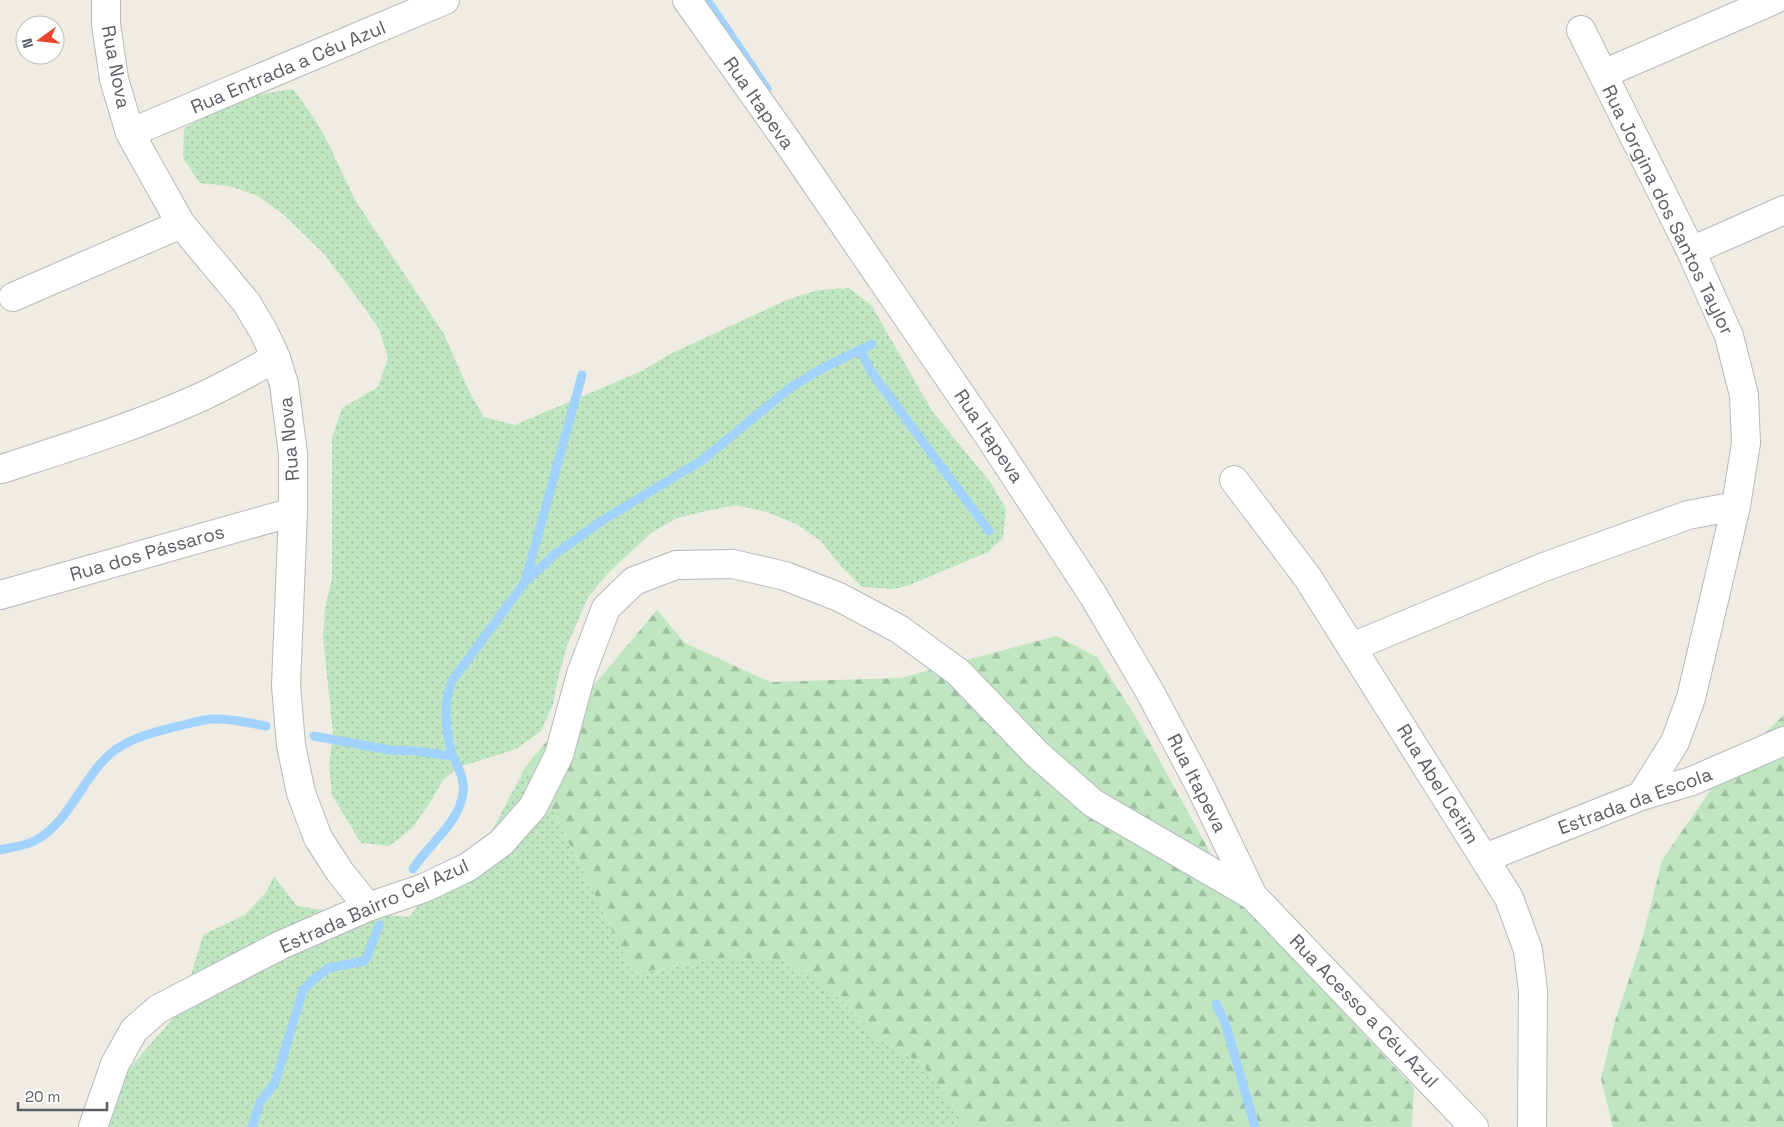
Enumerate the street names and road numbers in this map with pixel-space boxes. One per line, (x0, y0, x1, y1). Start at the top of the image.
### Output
street label: Rua Entrada a Céu Azul (187, 15, 389, 119)
street label: Rua Nova (96, 23, 136, 111)
street label: Rua Itapeva (718, 52, 800, 154)
street label: Rua Jorgina dos Santos Taylor (1596, 81, 1740, 339)
street label: Rua Itapeva (949, 384, 1030, 488)
street label: Rua Nova (273, 396, 305, 482)
street label: Rua dos Pássaros (67, 519, 227, 587)
street label: Rua Abel Cetim (1391, 719, 1485, 849)
street label: Rua Itapeva (1161, 729, 1233, 837)
street label: Estrada da Escola (1554, 761, 1716, 840)
street label: Estrada Bairro Cel Azul (276, 853, 472, 959)
street label: Rua Acesso a Céu Azul (1284, 929, 1444, 1093)

